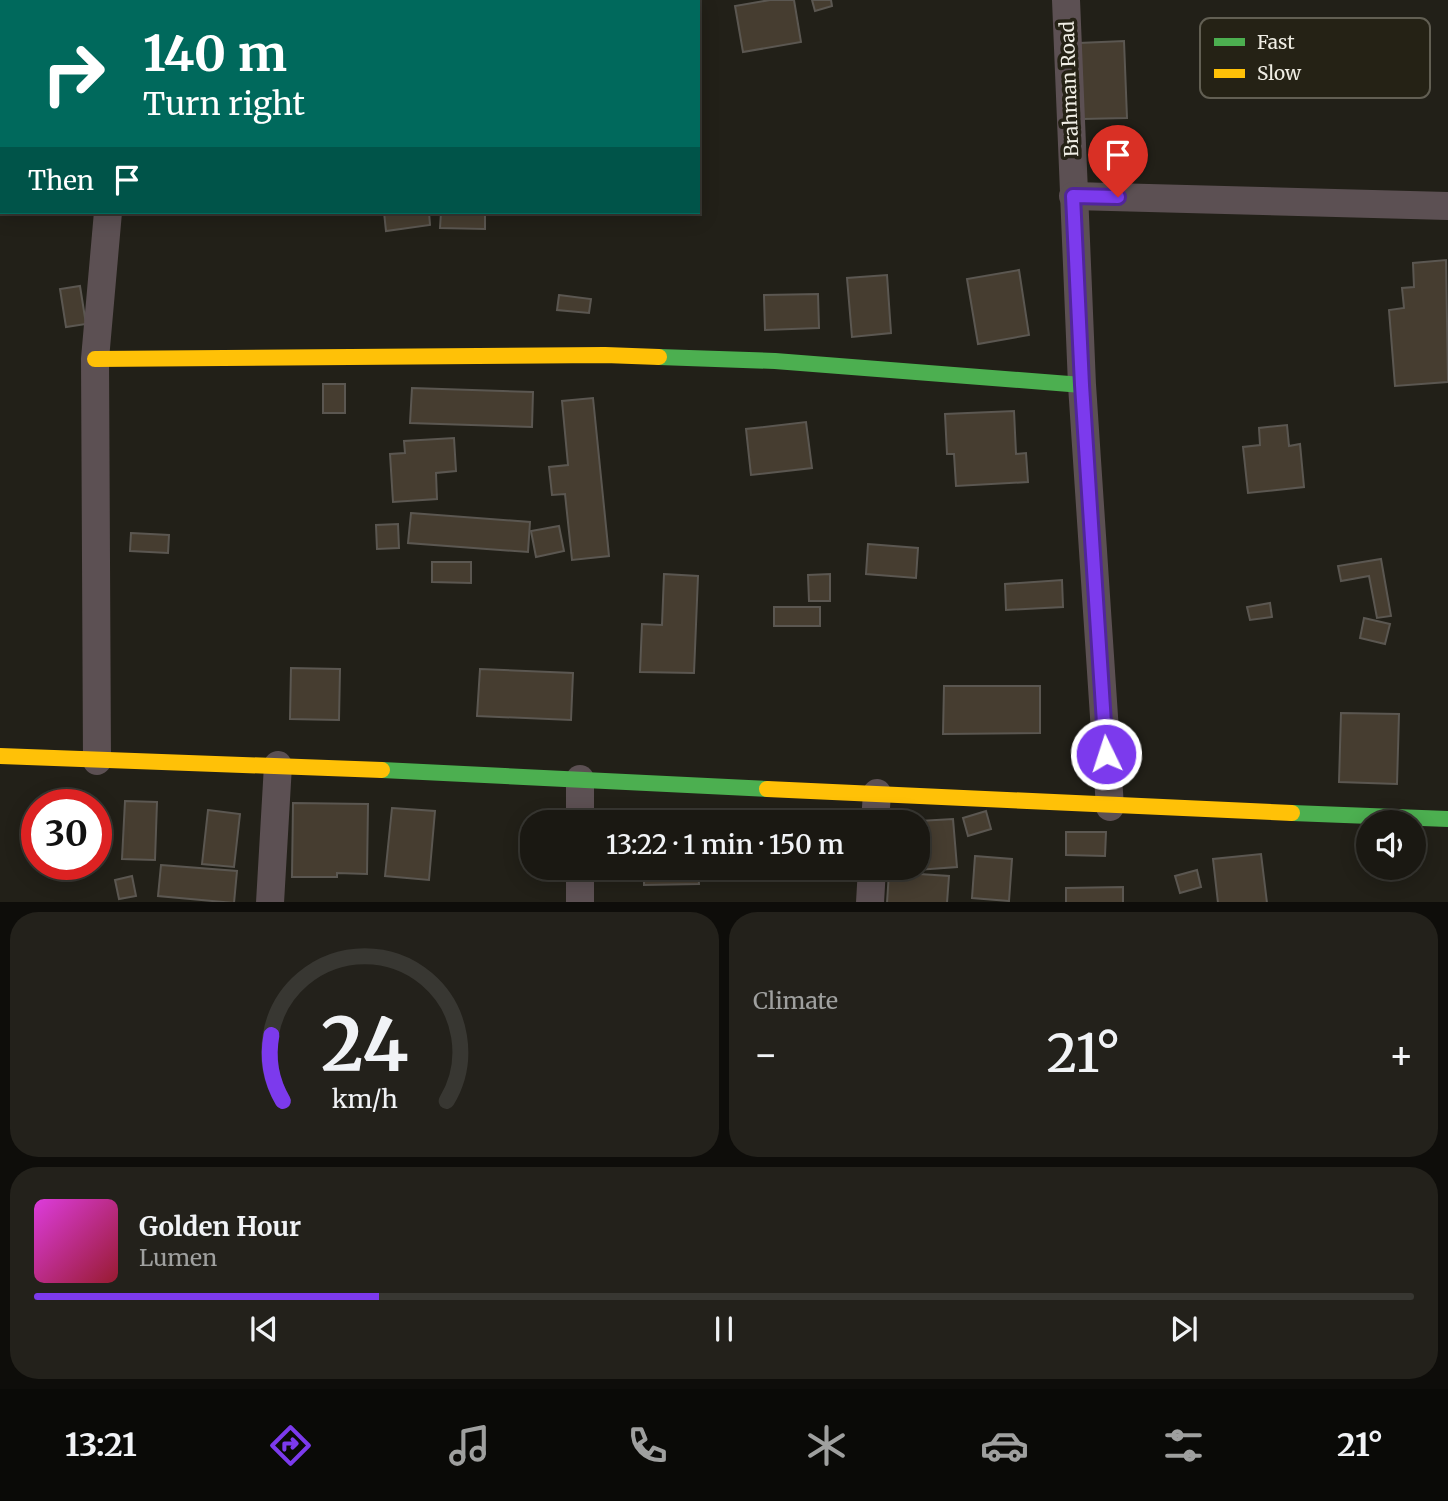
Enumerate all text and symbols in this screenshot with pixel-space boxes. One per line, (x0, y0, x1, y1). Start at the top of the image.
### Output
legend (1200, 18, 1430, 98)
street label: Brahman Road (1055, 21, 1083, 157)
text: 140 m (143, 23, 287, 84)
icon: right (28, 28, 119, 119)
text: Fast (1257, 30, 1295, 54)
text: Slow (1257, 61, 1302, 85)
text: Turn right (143, 84, 305, 124)
pin (1088, 125, 1148, 197)
icon: arrive (1099, 136, 1137, 174)
icon: arrive (108, 161, 146, 199)
text: Then (28, 164, 94, 197)
position arrow (1069, 717, 1143, 791)
speed limit sign: 30 (21, 789, 112, 880)
map controls (1356, 810, 1426, 880)
button: sound (1356, 810, 1426, 880)
text: 13:22 · 1 min · 150 m (606, 828, 844, 861)
text: Climate (753, 986, 838, 1015)
text: 24 (321, 999, 408, 1091)
text: 21° (1047, 1021, 1120, 1086)
text: − (753, 1031, 778, 1078)
text: + (1389, 1031, 1414, 1078)
text: km/h (331, 1082, 398, 1114)
text: Golden Hour (139, 1210, 301, 1243)
text: Lumen (139, 1243, 217, 1272)
icon: previous (245, 1310, 283, 1348)
icon: pause (705, 1310, 743, 1348)
icon: next (1165, 1310, 1203, 1348)
icon: directions (266, 1421, 315, 1470)
icon: music (445, 1421, 494, 1470)
icon: phone (623, 1421, 672, 1470)
icon: climate (802, 1421, 851, 1470)
icon: car (980, 1421, 1029, 1470)
icon: filters (1159, 1421, 1208, 1470)
text: 13:21 (65, 1425, 137, 1465)
text: 21° (1337, 1425, 1383, 1465)

